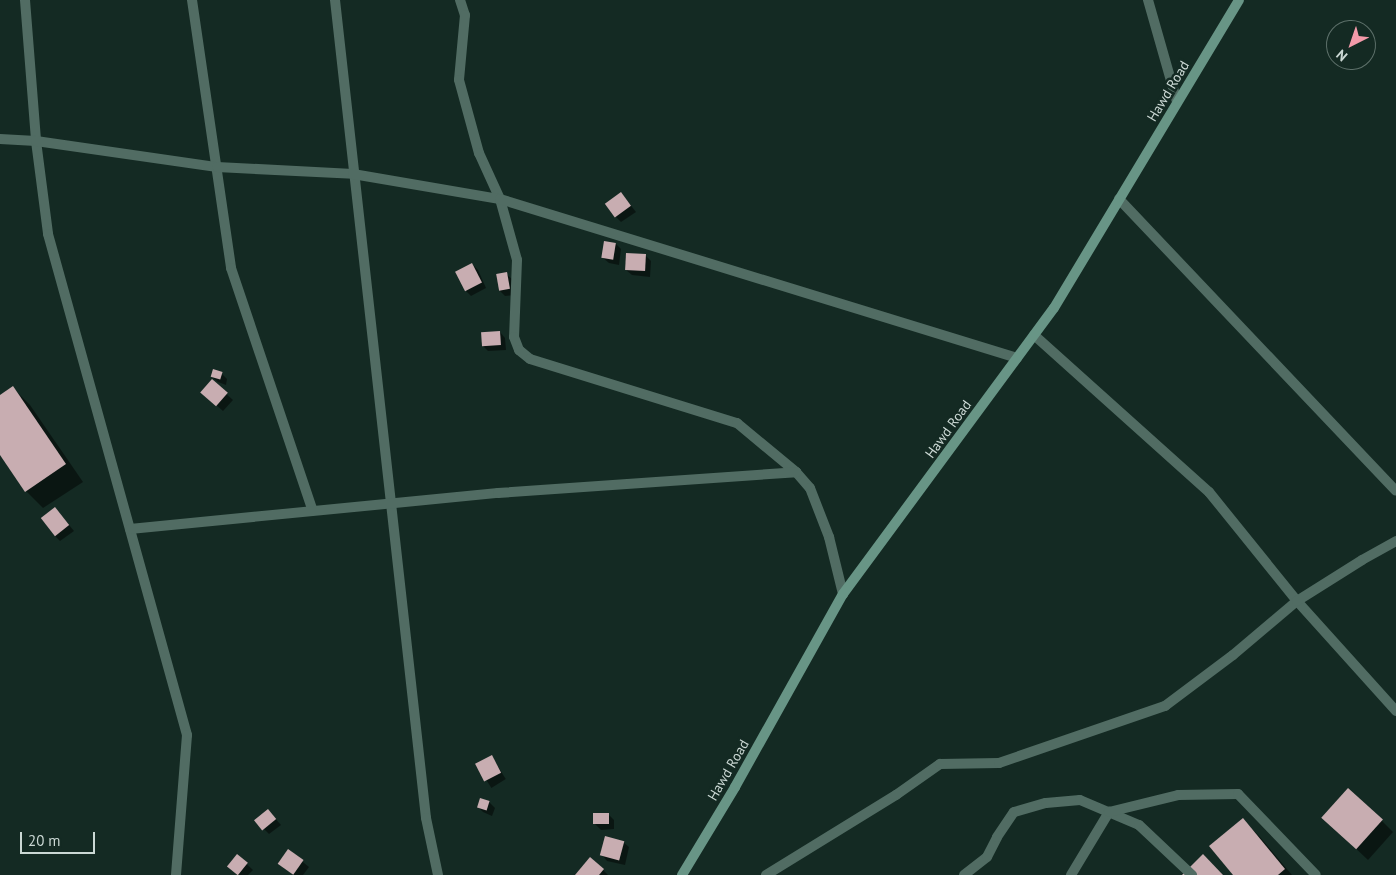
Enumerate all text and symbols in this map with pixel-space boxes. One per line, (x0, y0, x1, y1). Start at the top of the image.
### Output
north arrow (1326, 20, 1376, 70)
text: N (1332, 46, 1351, 65)
street label: Hawd Road (1143, 58, 1193, 124)
street label: Hawd Road (921, 397, 975, 461)
street label: Hawd Road (704, 737, 752, 803)
scale bar (22, 822, 98, 854)
text: 20 m (28, 831, 61, 850)

